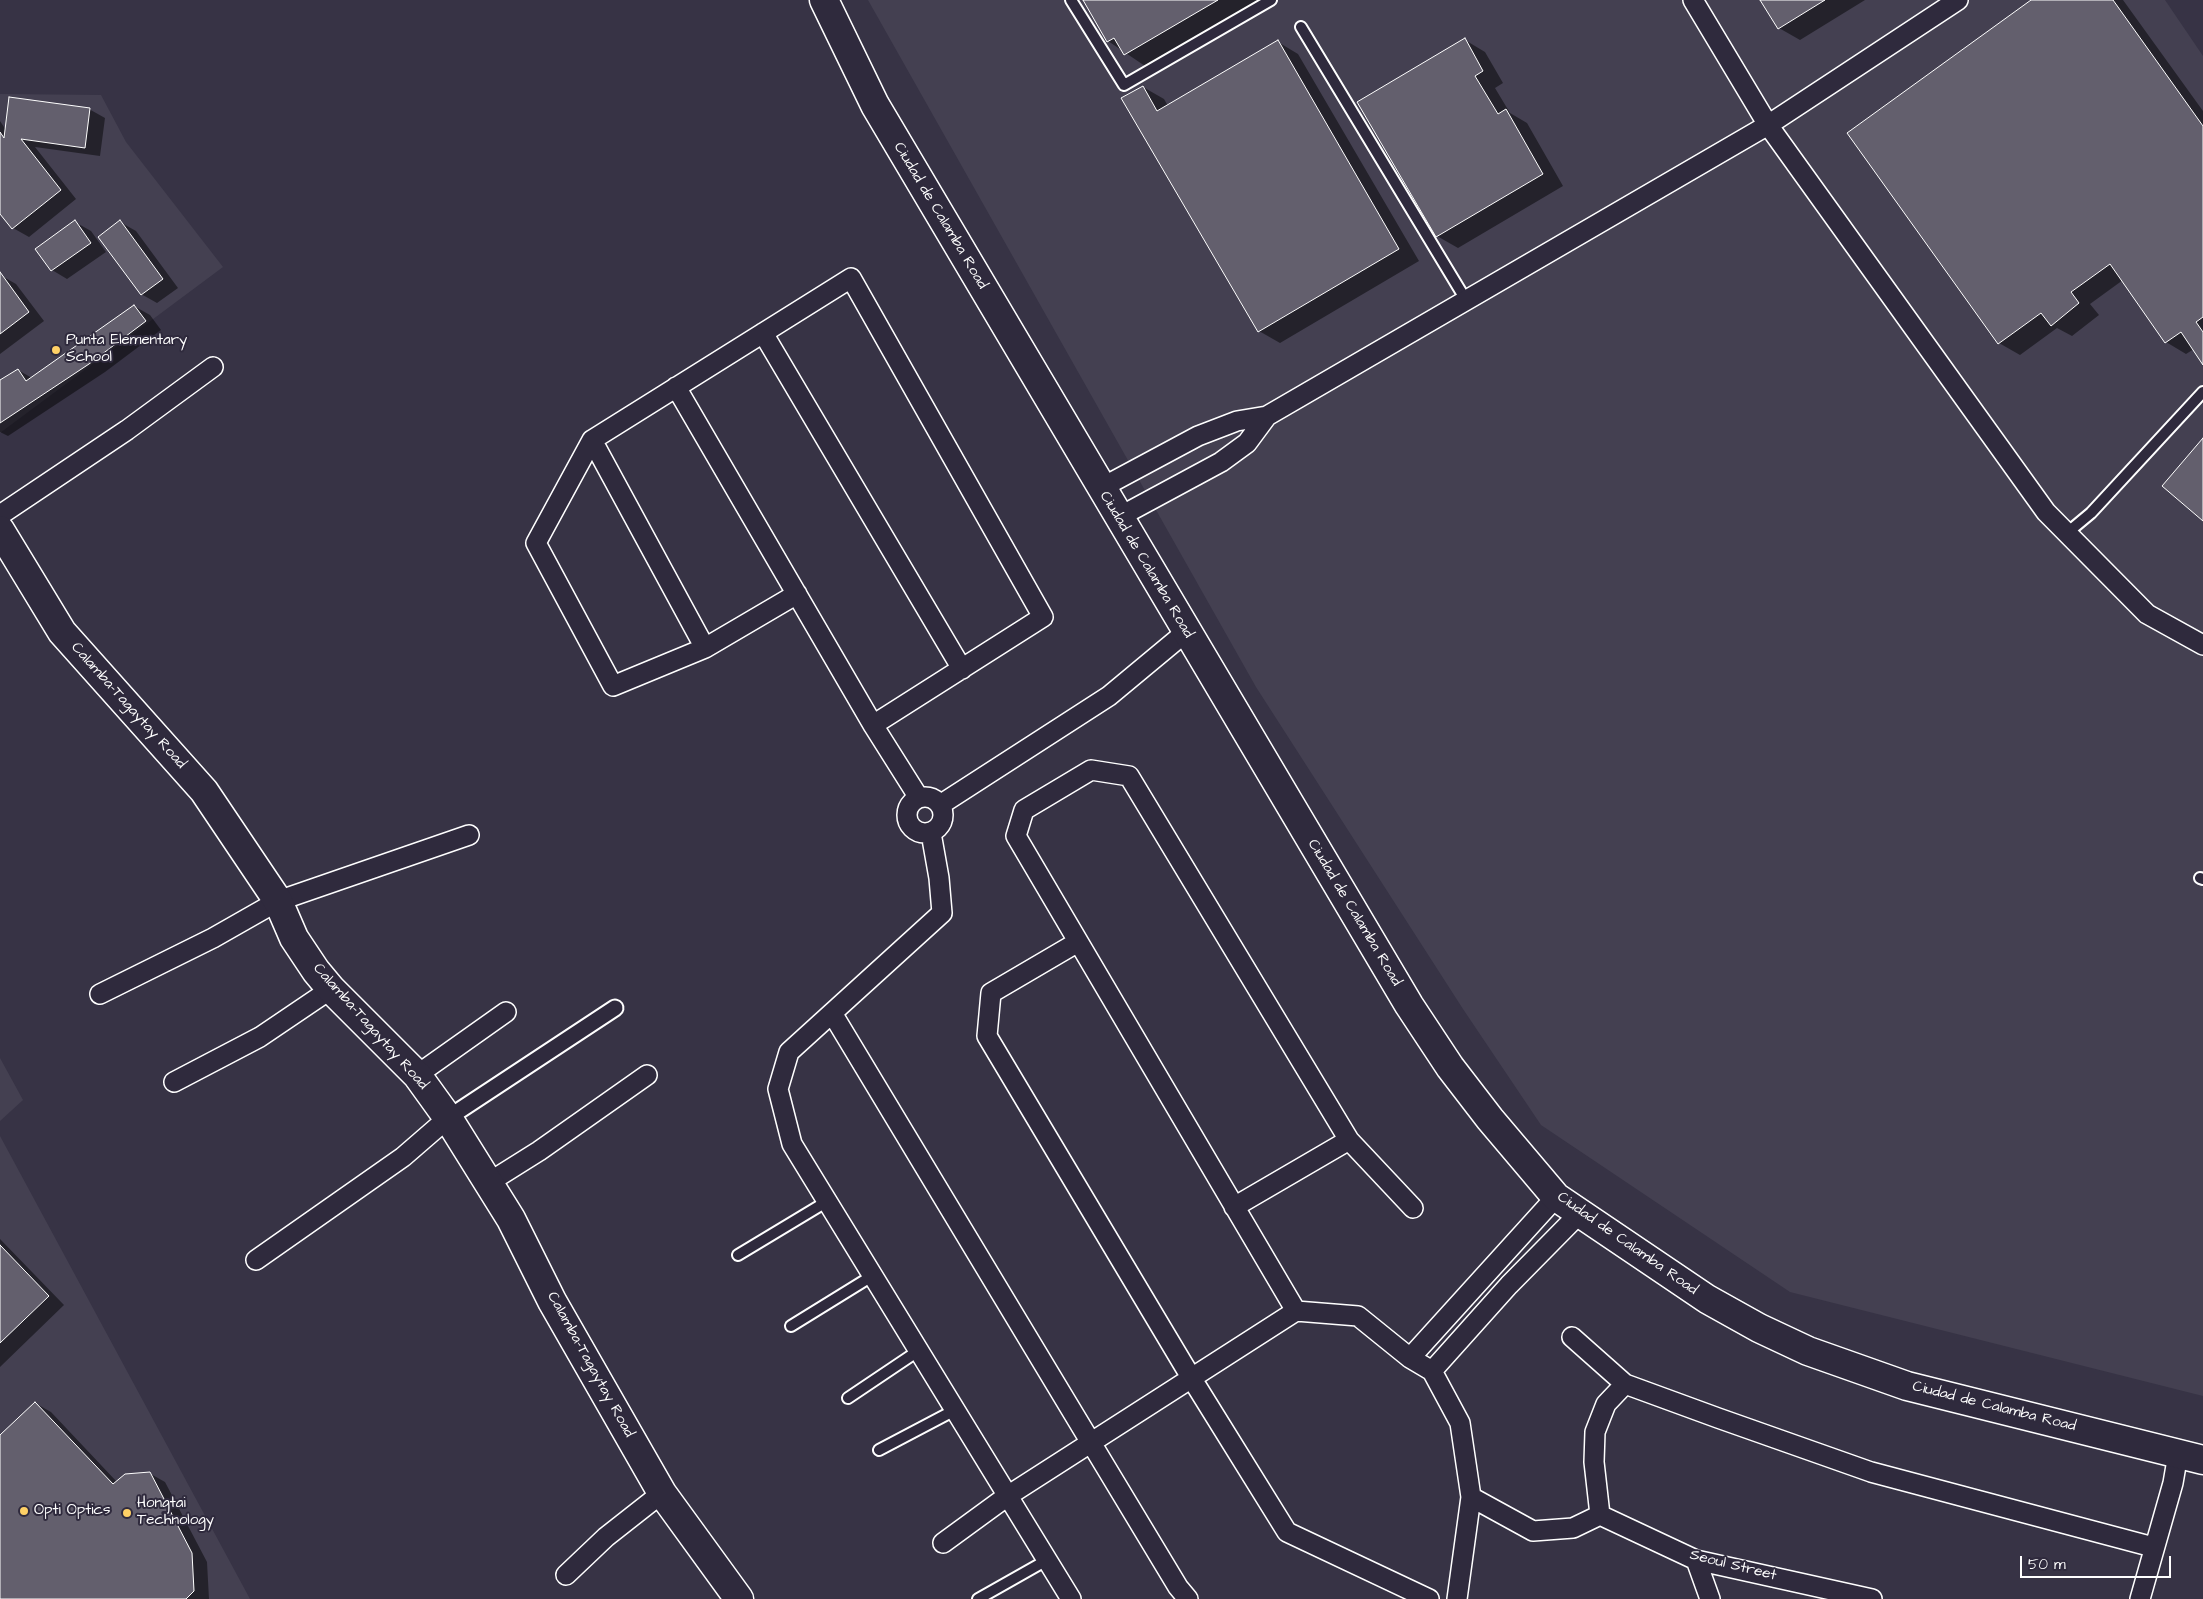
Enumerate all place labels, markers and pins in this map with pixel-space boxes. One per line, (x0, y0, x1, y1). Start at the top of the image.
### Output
place label: Punta Elementary School (66, 332, 187, 367)
marker: Punta Elementary School (50, 344, 62, 356)
place label: Hongtai Technology (137, 1495, 214, 1530)
place label: Opti Optics (34, 1502, 110, 1520)
marker: Opti Optics (18, 1505, 30, 1517)
marker: Hongtai Technology (121, 1507, 133, 1519)

